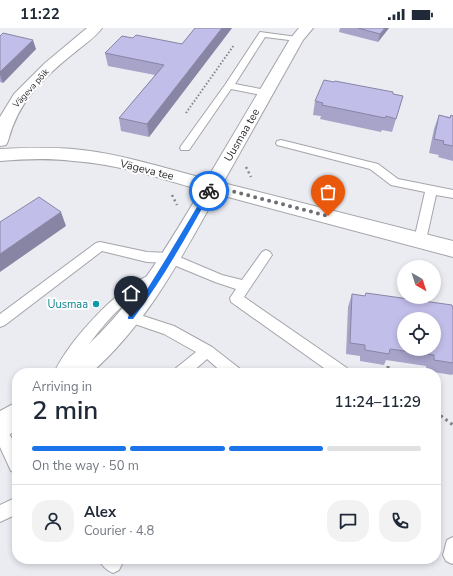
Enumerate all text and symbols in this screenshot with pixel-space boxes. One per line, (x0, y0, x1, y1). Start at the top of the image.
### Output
text: 11:22 (20, 4, 60, 24)
street label: Vägeva põik (9, 65, 52, 111)
street label: Uusmaa tee (221, 106, 263, 164)
street label: Vägeva tee (118, 156, 176, 184)
courier (189, 171, 229, 211)
pin (311, 175, 345, 216)
icon: bike (198, 180, 220, 202)
icon: bag (317, 181, 339, 203)
north arrow (397, 260, 441, 304)
map controls (397, 260, 441, 356)
pin (114, 276, 148, 317)
icon: home (120, 282, 142, 304)
place label: Uusmaa (47, 297, 88, 312)
marker: Uusmaa (91, 299, 101, 309)
button: locate (397, 312, 441, 356)
text: Arriving in (32, 378, 92, 396)
text: 11:24–11:29 (334, 392, 421, 412)
text: 2 min (32, 393, 98, 428)
text: On the way · 50 m (32, 457, 139, 475)
button: person (32, 500, 74, 542)
button: chat (327, 500, 369, 542)
button: phone (379, 500, 421, 542)
text: Alex (84, 502, 116, 522)
text: Courier · 4.8 (84, 522, 154, 540)

